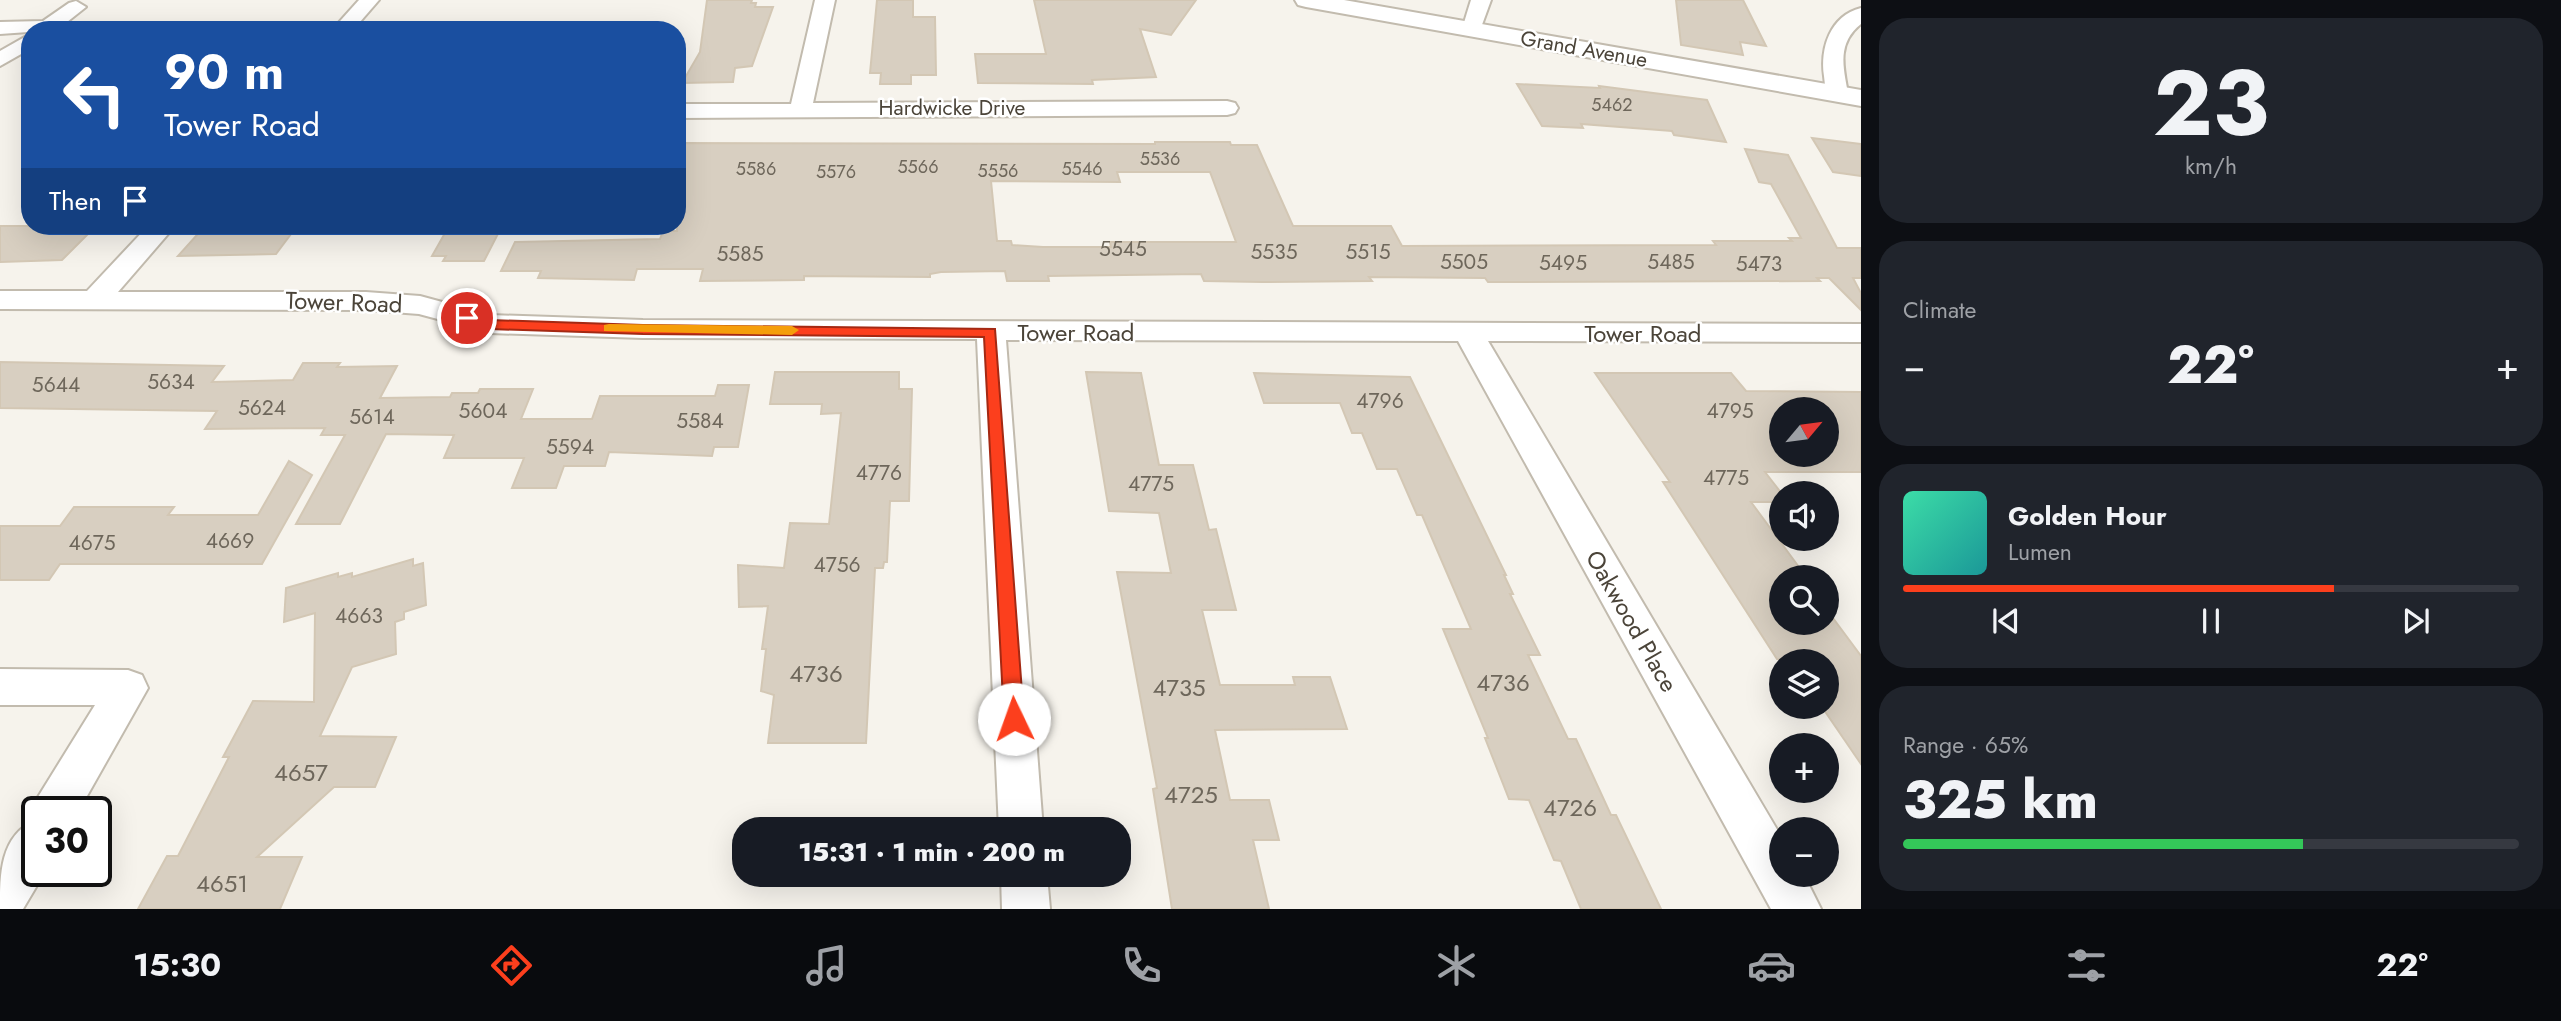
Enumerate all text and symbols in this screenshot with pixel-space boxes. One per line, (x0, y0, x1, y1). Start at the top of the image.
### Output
street label: Grand Avenue (1518, 23, 1650, 75)
text: 90 m (164, 37, 284, 107)
text: 23 (2153, 38, 2269, 169)
icon: left (49, 49, 140, 140)
house number: 5462 (1591, 92, 1633, 118)
street label: Hardwicke Drive (879, 93, 1026, 123)
text: Tower Road (164, 102, 320, 148)
house number: 5536 (1140, 146, 1180, 172)
text: km/h (2185, 149, 2237, 183)
house number: 5566 (897, 154, 939, 180)
house number: 5586 (736, 156, 776, 182)
house number: 5546 (1061, 156, 1103, 182)
house number: 5556 (978, 158, 1018, 184)
house number: 5576 (816, 159, 856, 185)
text: Then (49, 182, 102, 220)
icon: arrive (116, 182, 154, 220)
house number: 5545 (1099, 234, 1147, 264)
house number: 5535 (1251, 237, 1298, 267)
house number: 5515 (1346, 237, 1390, 267)
house number: 5585 (717, 239, 764, 269)
house number: 5505 (1440, 247, 1488, 277)
house number: 5485 (1647, 247, 1695, 277)
house number: 5495 (1539, 248, 1587, 278)
house number: 5473 (1736, 249, 1782, 279)
street label: Tower Road (285, 282, 403, 322)
pin (437, 288, 497, 348)
text: Climate (1903, 293, 1976, 327)
icon: arrive (448, 299, 486, 337)
street label: Tower Road (1017, 315, 1135, 350)
street label: Tower Road (1584, 316, 1702, 351)
text: 22° (2167, 327, 2254, 403)
text: − (1903, 338, 1925, 393)
text: + (2496, 338, 2519, 393)
house number: 5634 (147, 367, 195, 397)
house number: 5644 (32, 370, 80, 400)
house number: 4796 (1356, 386, 1404, 416)
house number: 5624 (238, 393, 286, 423)
house number: 5604 (459, 396, 507, 426)
house number: 4795 (1706, 396, 1754, 426)
north arrow (1769, 397, 1839, 467)
map controls (1769, 397, 1839, 887)
house number: 5614 (349, 402, 395, 432)
house number: 5584 (676, 406, 724, 436)
house number: 5594 (546, 432, 594, 462)
house number: 4776 (856, 458, 902, 488)
house number: 4775 (1703, 463, 1749, 493)
house number: 4775 (1128, 469, 1174, 499)
button: sound (1769, 481, 1839, 551)
text: Golden Hour (2008, 497, 2167, 535)
house number: 4669 (206, 526, 254, 556)
house number: 4675 (68, 528, 116, 558)
text: Lumen (2008, 535, 2072, 569)
street label: Oakwood Place (1577, 544, 1687, 698)
house number: 4756 (813, 550, 861, 580)
button: search (1769, 565, 1839, 635)
house number: 4663 (335, 601, 383, 631)
icon: previous (1987, 602, 2025, 640)
icon: pause (2192, 602, 2230, 640)
icon: next (2397, 602, 2435, 640)
button: layers (1769, 649, 1839, 719)
house number: 4736 (789, 656, 843, 691)
house number: 4736 (1476, 665, 1530, 700)
house number: 4735 (1152, 670, 1206, 705)
position arrow (977, 682, 1051, 756)
text: Range · 65% (1903, 728, 2028, 762)
button: + (1769, 733, 1839, 803)
house number: 4657 (274, 755, 328, 790)
text: 325 km (1903, 762, 2098, 838)
house number: 4725 (1164, 777, 1218, 812)
house number: 4726 (1543, 790, 1597, 825)
speed limit sign: 30 (21, 796, 112, 887)
button: − (1769, 817, 1839, 887)
text: 15:31 · 1 min · 200 m (798, 833, 1065, 871)
house number: 4651 (196, 866, 248, 901)
icon: directions (487, 941, 536, 990)
icon: music (802, 941, 851, 990)
icon: phone (1117, 941, 1166, 990)
icon: climate (1432, 941, 1481, 990)
icon: car (1747, 941, 1796, 990)
icon: filters (2062, 941, 2111, 990)
text: 15:30 (133, 942, 221, 988)
text: 22° (2376, 942, 2428, 988)

